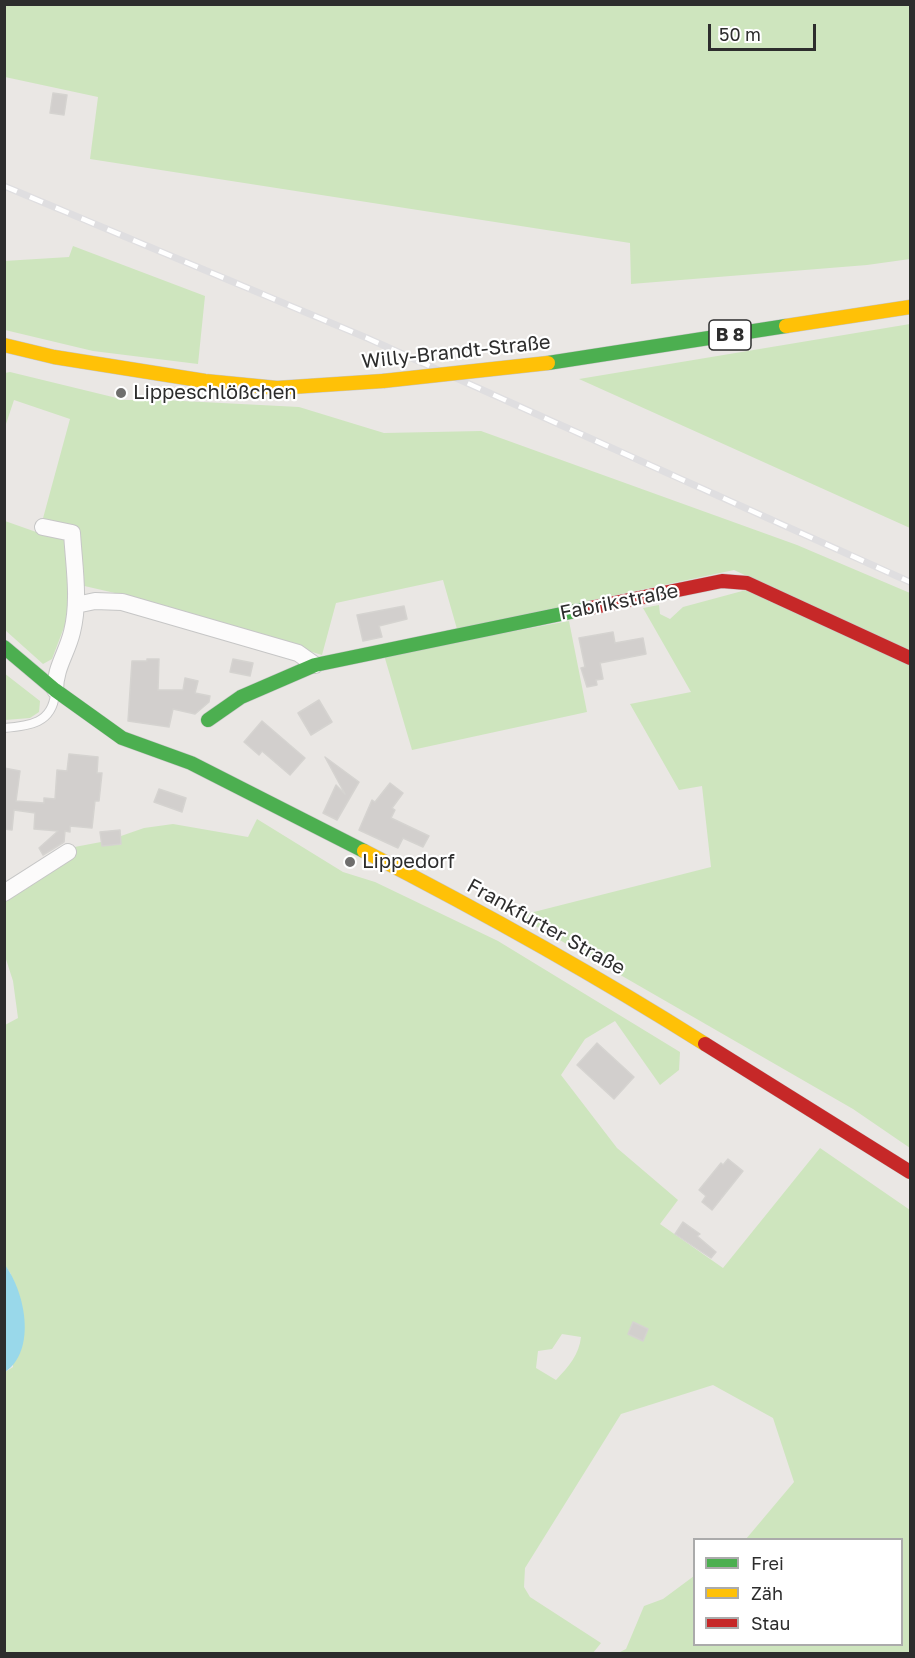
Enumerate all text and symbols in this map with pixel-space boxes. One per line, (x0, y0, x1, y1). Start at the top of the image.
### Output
scale bar (711, 12, 819, 50)
text: 50 m (719, 23, 761, 45)
road number: B 8 (709, 320, 751, 350)
street label: Willy-Brandt-Straße (360, 330, 552, 374)
place label: Lippeschlößchen (133, 381, 297, 405)
marker: Lippeschlößchen (114, 386, 128, 400)
street label: Fabrikstraße (558, 579, 680, 625)
place label: Lippedorf (362, 850, 455, 874)
marker: Lippedorf (343, 855, 357, 869)
street label: Frankfurter Straße (463, 874, 629, 980)
legend (693, 1538, 903, 1646)
text: Frei (751, 1552, 784, 1574)
text: Zäh (751, 1582, 783, 1604)
text: Stau (751, 1612, 790, 1634)

